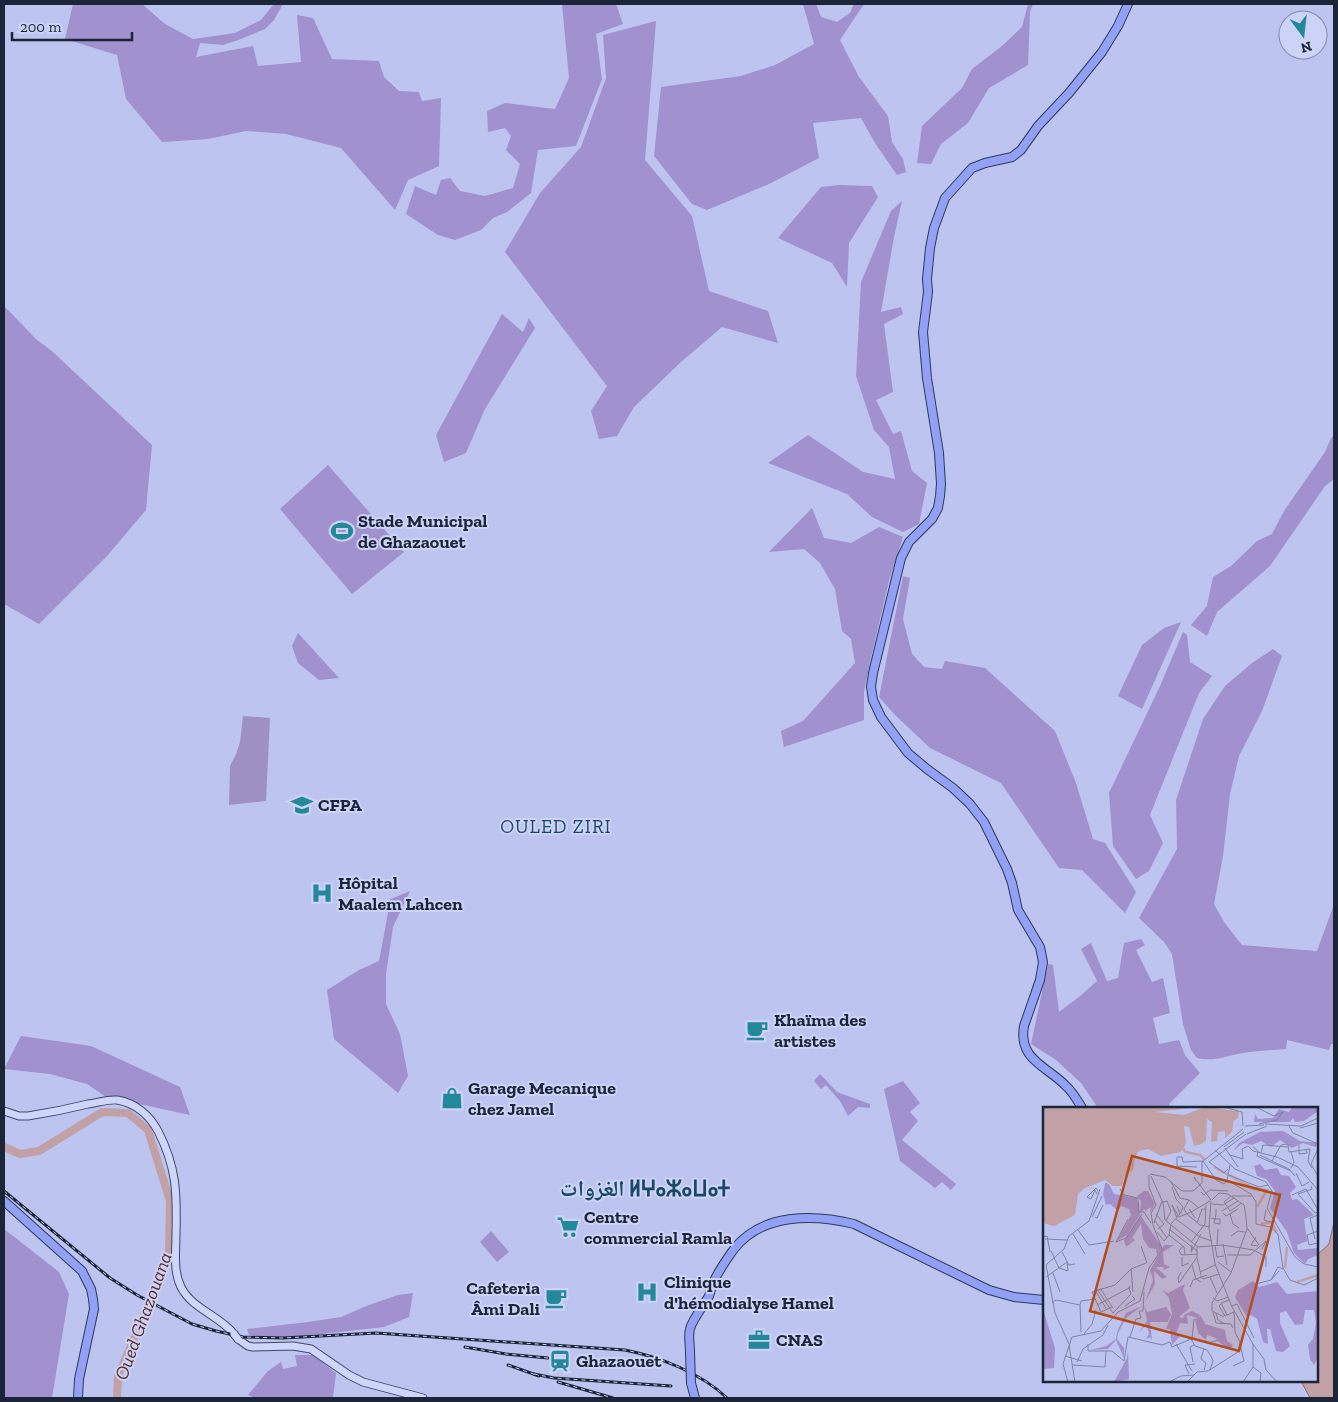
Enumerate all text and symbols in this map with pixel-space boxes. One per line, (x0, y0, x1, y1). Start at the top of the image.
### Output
scale bar (12, 10, 132, 42)
north arrow (1278, 10, 1328, 60)
text: 200 m (20, 18, 61, 36)
text: N (1299, 37, 1314, 57)
place label: Stade Municipal de Ghazaouet (358, 510, 487, 553)
sports icon: Stade Municipal de Ghazaouet (329, 518, 355, 544)
school or university icon: CFPA (289, 792, 315, 818)
place label: CFPA (318, 794, 362, 816)
district label: OULED ZIRI (500, 815, 612, 838)
place label: Hôpital Maalem Lahcen (338, 872, 463, 915)
hospital icon: Hôpital Maalem Lahcen (309, 880, 335, 906)
place label: Khaïma des artistes (774, 1009, 867, 1052)
cafe icon: Khaïma des artistes (744, 1017, 770, 1043)
place label: Garage Mecanique chez Jamel (468, 1077, 616, 1120)
shop icon: Garage Mecanique chez Jamel (439, 1085, 465, 1111)
inset map (1043, 1107, 1318, 1382)
district label: الغزوات ⵍⵖⴰⵣⴰⵡⴰⵜ (560, 1175, 730, 1202)
place label: Centre commercial Ramla (584, 1206, 732, 1249)
supermarket icon: Centre commercial Ramla (555, 1214, 581, 1240)
water label: Oued Ghazouana (109, 1249, 177, 1383)
place label: Clinique d'hémodialyse Hamel (664, 1271, 834, 1314)
place label: Cafeteria Âmi Dali (466, 1277, 541, 1320)
hospital icon: Clinique d'hémodialyse Hamel (634, 1279, 660, 1305)
cafe icon: Cafeteria Âmi Dali (543, 1285, 569, 1311)
office icon: CNAS (746, 1327, 772, 1353)
place label: CNAS (776, 1329, 823, 1351)
station icon: Ghazaouet (547, 1348, 573, 1374)
place label: Ghazaouet (576, 1350, 662, 1372)

